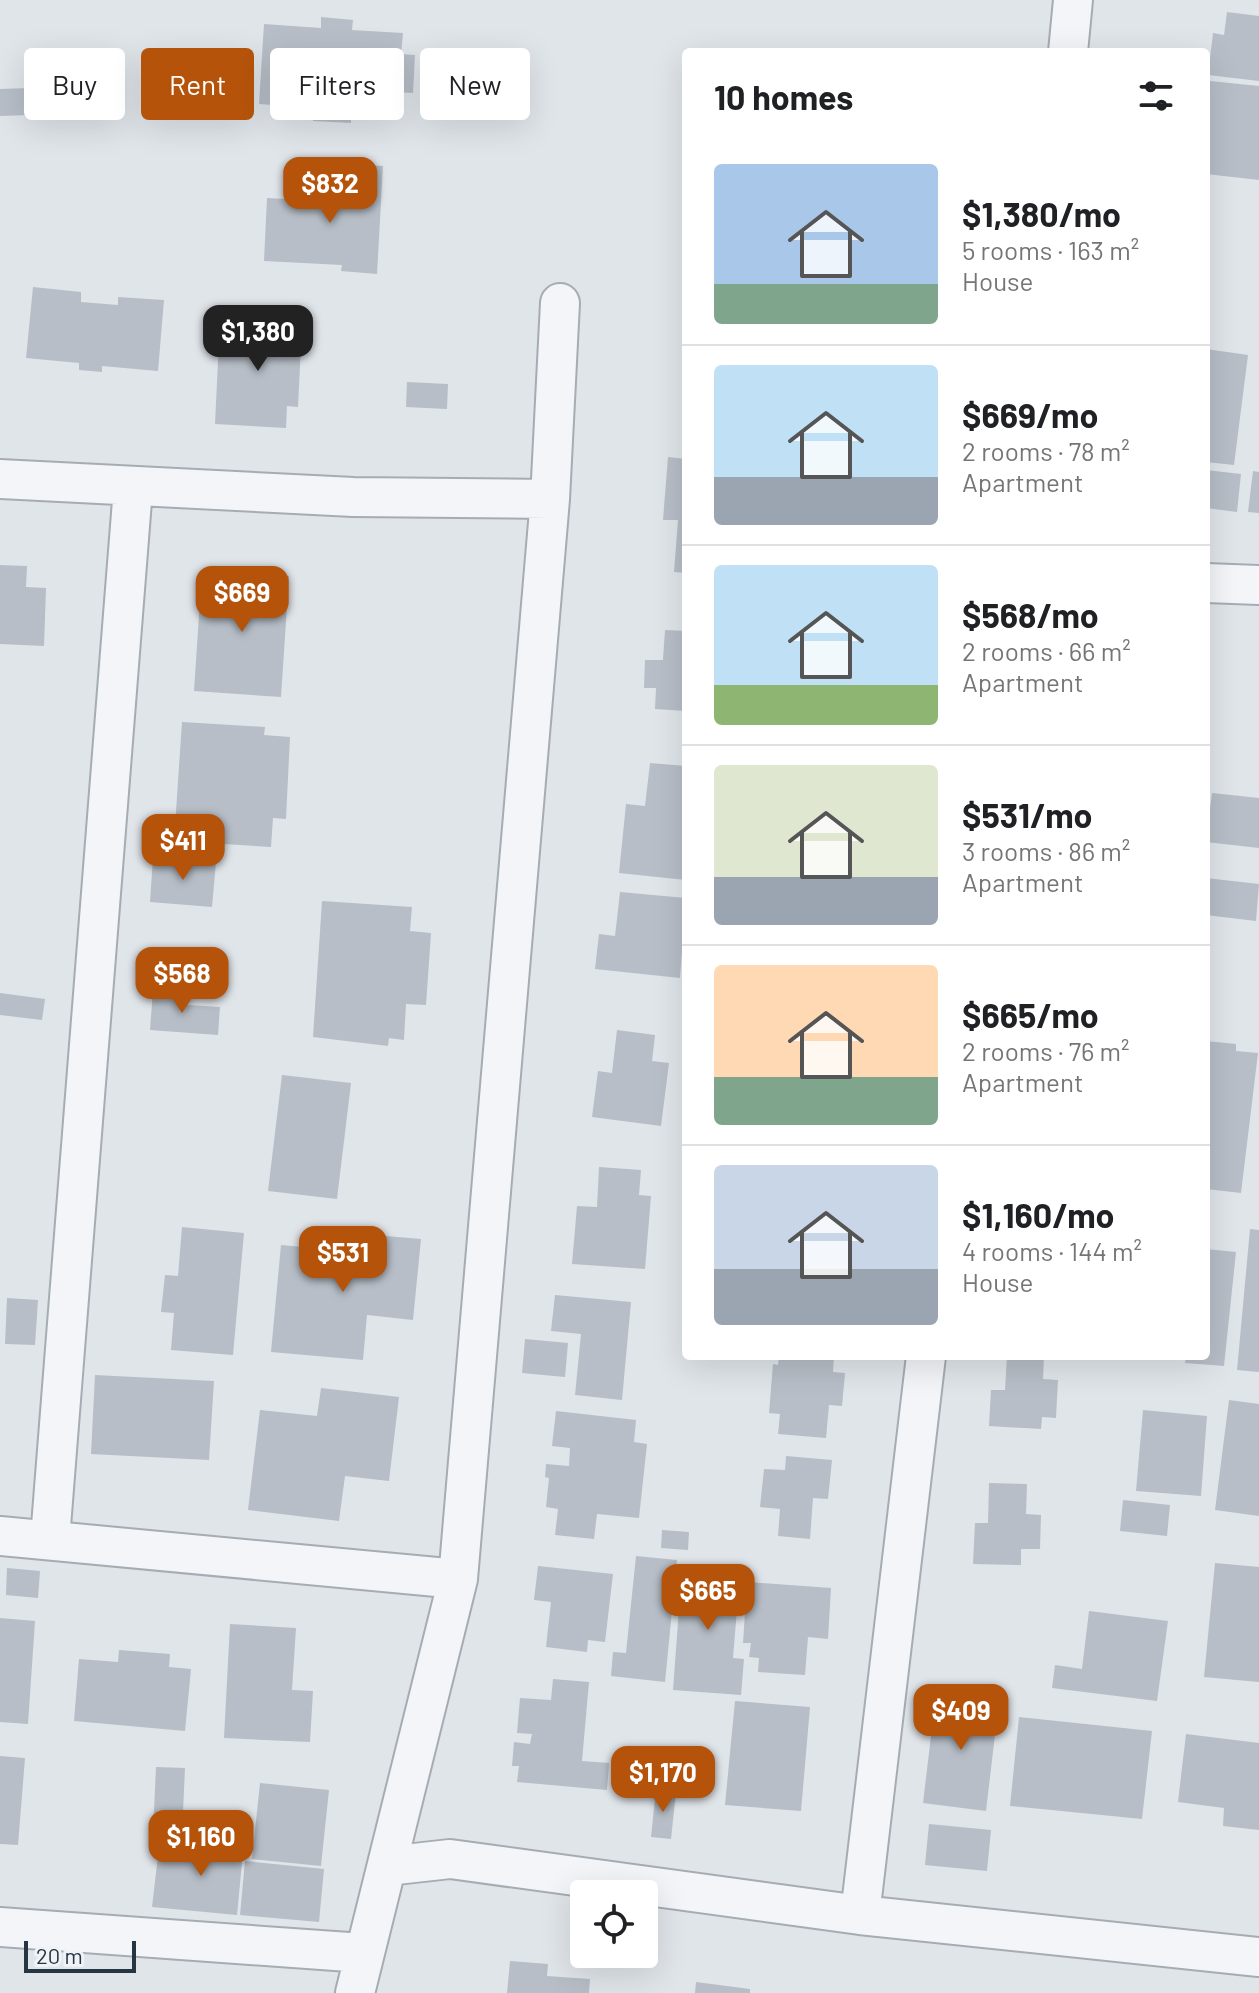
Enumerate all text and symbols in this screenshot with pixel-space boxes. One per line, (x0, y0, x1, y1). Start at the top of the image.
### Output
chip: Buy (24, 48, 125, 120)
chip: Rent (141, 48, 254, 120)
chip: Filters (270, 48, 404, 120)
chip: New (420, 48, 530, 120)
icon: filters (1134, 74, 1178, 118)
text: 10 homes (714, 76, 853, 117)
pin: $832 (283, 157, 377, 225)
text: $832 (301, 167, 359, 198)
text: $1,380/mo (962, 193, 1121, 234)
icon: home (778, 196, 874, 292)
text: 5 rooms · 163 m² (962, 234, 1139, 265)
text: House (962, 265, 1033, 296)
pin: $1,380 (193, 305, 323, 373)
text: $1,380 (221, 315, 295, 346)
text: $669/mo (962, 394, 1098, 435)
icon: home (778, 397, 874, 493)
text: 2 rooms · 78 m² (962, 435, 1130, 466)
text: Apartment (962, 466, 1083, 497)
pin: $669 (195, 566, 289, 634)
text: $669 (214, 576, 270, 607)
text: $568/mo (962, 594, 1099, 635)
icon: home (778, 597, 874, 693)
text: 2 rooms · 66 m² (962, 635, 1131, 666)
text: Apartment (962, 666, 1083, 697)
text: $531/mo (962, 794, 1092, 835)
icon: home (778, 797, 874, 893)
pin: $411 (136, 814, 230, 882)
text: $411 (160, 824, 206, 855)
text: 3 rooms · 86 m² (962, 835, 1130, 866)
text: Apartment (962, 866, 1083, 897)
pin: $568 (135, 947, 229, 1015)
text: $568 (154, 957, 210, 988)
text: $665/mo (962, 994, 1099, 1035)
icon: home (778, 997, 874, 1093)
text: 2 rooms · 76 m² (962, 1035, 1130, 1066)
text: Apartment (962, 1066, 1083, 1097)
text: $1,160/mo (962, 1194, 1115, 1235)
icon: home (778, 1197, 874, 1293)
pin: $531 (296, 1226, 390, 1294)
text: 4 rooms · 144 m² (962, 1235, 1142, 1266)
text: $531 (317, 1236, 369, 1267)
text: House (962, 1266, 1033, 1297)
pin: $665 (661, 1564, 755, 1632)
text: $665 (680, 1574, 736, 1605)
pin: $409 (914, 1684, 1008, 1752)
text: $409 (931, 1694, 991, 1725)
pin: $1,170 (598, 1746, 728, 1814)
text: $1,170 (629, 1756, 697, 1787)
pin: $1,160 (136, 1810, 266, 1878)
text: $1,160 (167, 1820, 235, 1851)
map controls (570, 1880, 658, 1968)
button: locate (570, 1880, 658, 1968)
scale bar (24, 1937, 136, 1973)
text: 20 m (36, 1942, 83, 1968)

